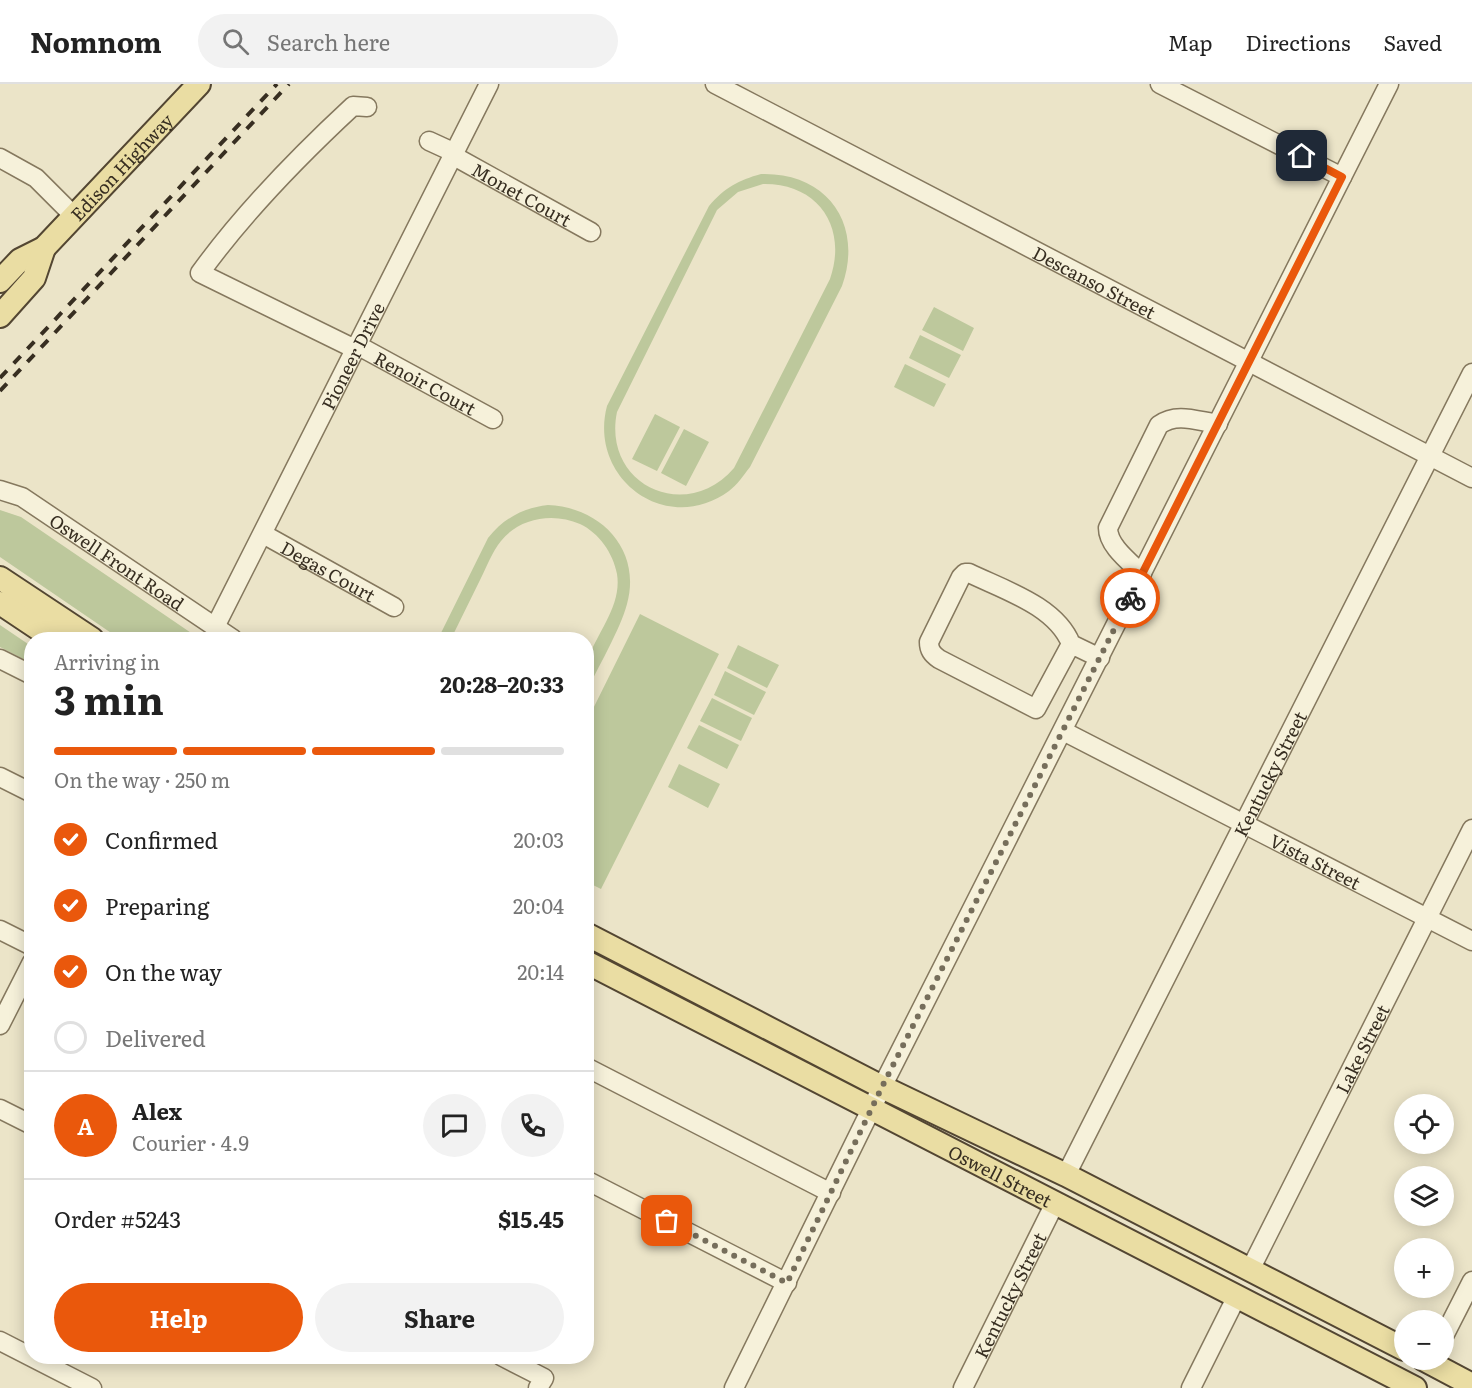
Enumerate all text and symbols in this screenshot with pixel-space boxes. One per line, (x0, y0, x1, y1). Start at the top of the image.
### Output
search box (198, 14, 618, 68)
text: Nomnom (30, 20, 162, 62)
icon: search (219, 25, 252, 58)
text: Search here (267, 25, 390, 58)
text: Map (1168, 26, 1213, 57)
text: Directions (1246, 26, 1351, 57)
text: Saved (1384, 26, 1442, 57)
street label: Edison Highway (63, 106, 179, 226)
pin (1276, 130, 1327, 181)
icon: home (1285, 139, 1318, 172)
street label: Monet Court (467, 155, 577, 233)
street label: Descanso Street (1028, 238, 1161, 325)
street label: Pioneer Drive (314, 297, 390, 414)
street label: Renoir Court (370, 344, 482, 421)
street label: Oswell Front Road (45, 506, 190, 616)
street label: Degas Court (276, 533, 381, 608)
courier (1100, 568, 1160, 628)
icon: bike (1114, 582, 1147, 615)
text: Arriving in (54, 646, 160, 676)
text: 20:28–20:33 (440, 667, 564, 700)
text: 3 min (54, 669, 164, 727)
street label: Kentucky Street (1226, 705, 1313, 841)
text: On the way · 250 m (54, 764, 230, 794)
icon: check (54, 823, 87, 856)
text: Confirmed (105, 823, 218, 856)
text: 20:03 (514, 824, 564, 854)
street label: Vista Street (1265, 826, 1366, 896)
icon: check (54, 889, 87, 922)
text: Preparing (105, 889, 209, 922)
text: 20:04 (513, 890, 564, 920)
icon: check (54, 955, 87, 988)
text: On the way (105, 955, 222, 988)
text: 20:14 (517, 956, 564, 986)
street label: Lake Street (1328, 999, 1396, 1098)
text: Delivered (105, 1021, 206, 1054)
text: Alex (132, 1094, 182, 1127)
button: chat (423, 1094, 486, 1157)
button: phone (501, 1094, 564, 1157)
map controls (1394, 1094, 1454, 1370)
button: locate (1394, 1094, 1454, 1154)
text: A (77, 1109, 94, 1142)
text: Courier · 4.9 (132, 1127, 249, 1157)
street label: Oswell Street (944, 1137, 1058, 1213)
button: layers (1394, 1166, 1454, 1226)
pin (641, 1195, 692, 1246)
text: Order #5243 (54, 1202, 181, 1235)
text: $15.45 (498, 1202, 564, 1235)
icon: bag (650, 1204, 683, 1237)
street label: Kentucky Street (967, 1227, 1052, 1362)
button: + (1394, 1238, 1454, 1298)
button: Help (54, 1283, 303, 1352)
button: Share (315, 1283, 564, 1352)
button: − (1394, 1310, 1454, 1370)

